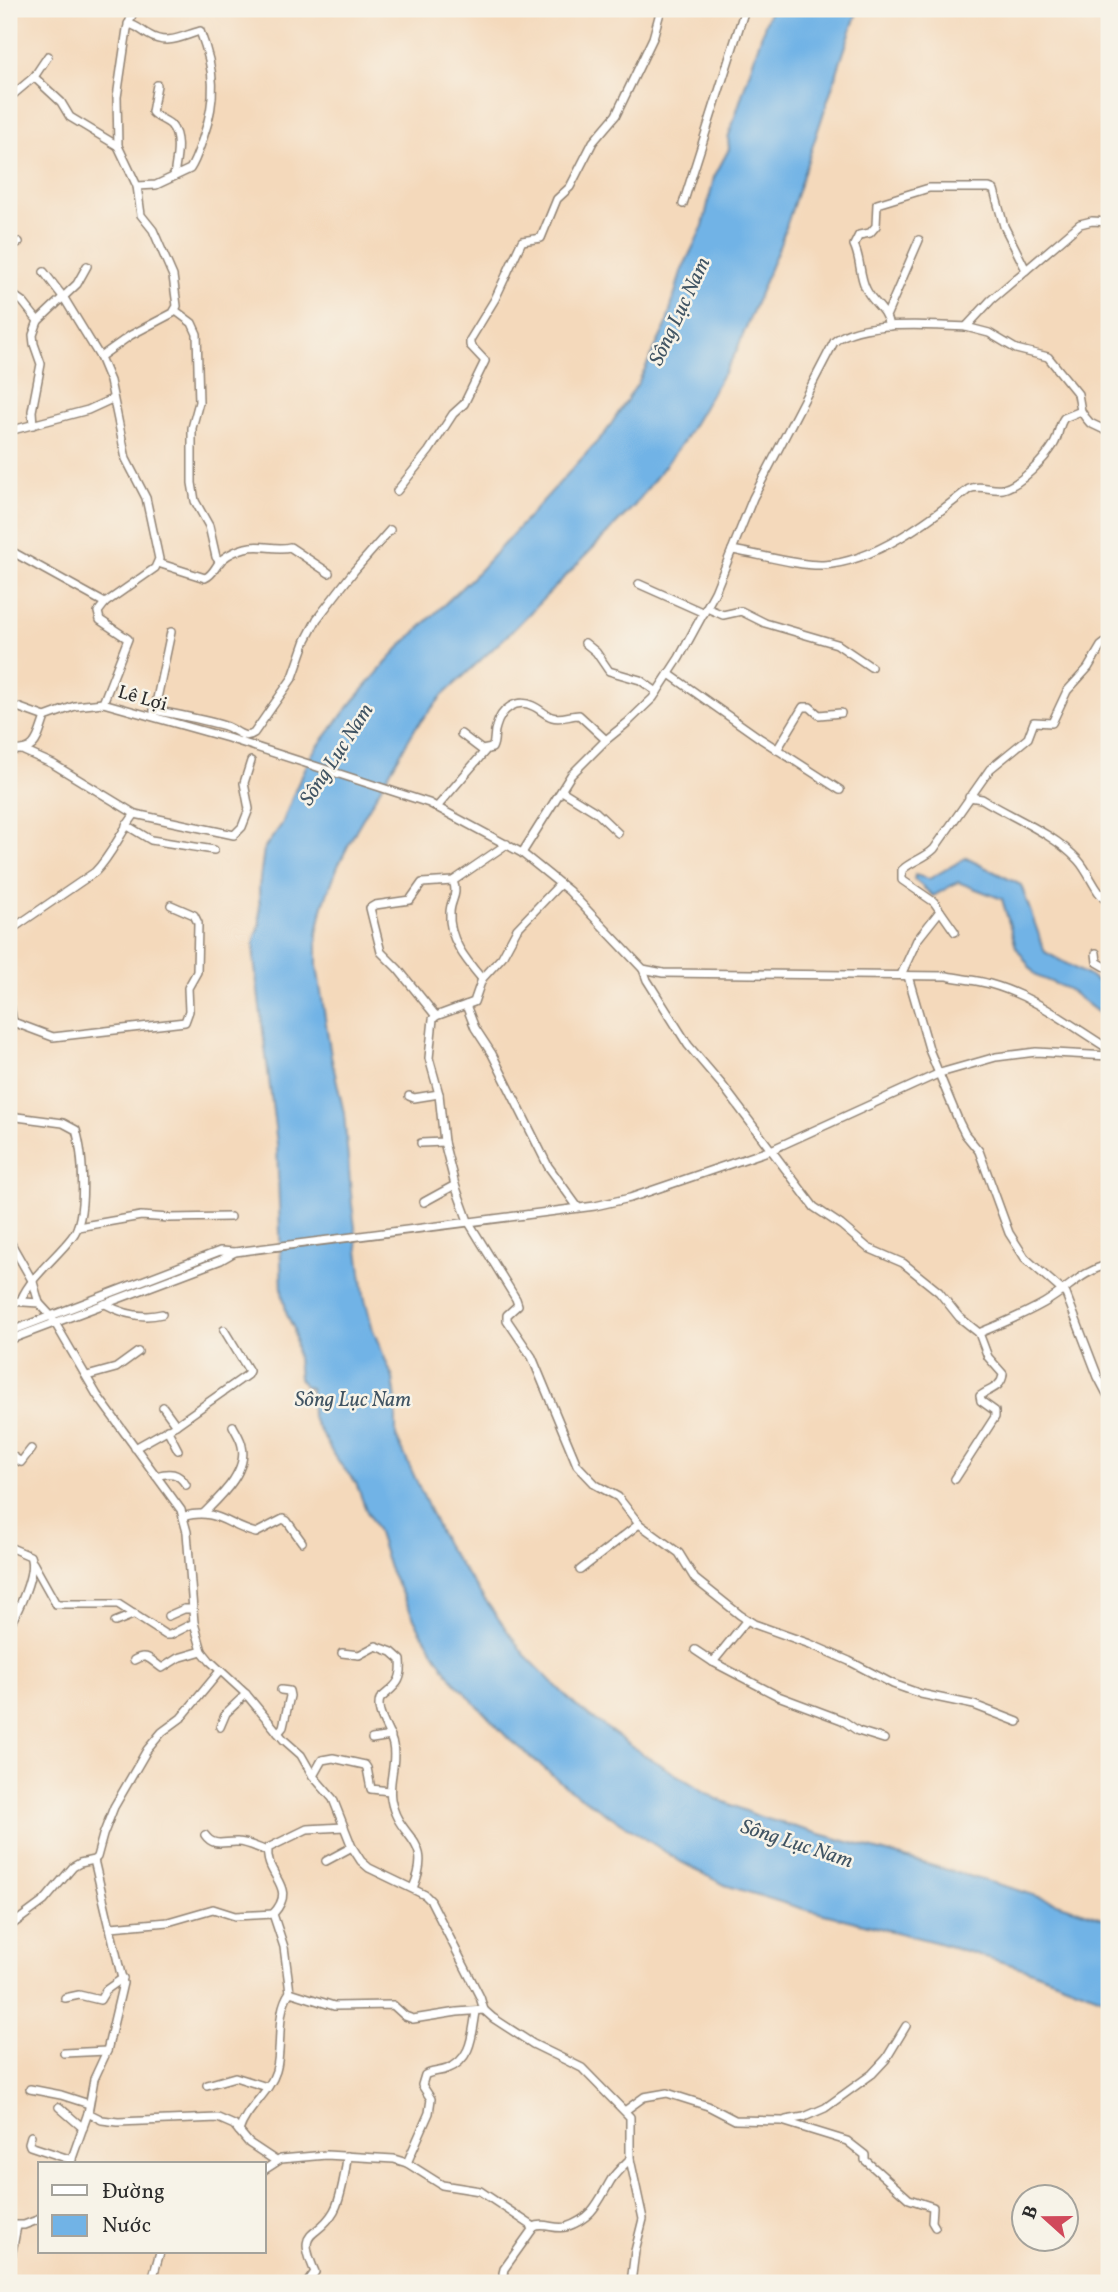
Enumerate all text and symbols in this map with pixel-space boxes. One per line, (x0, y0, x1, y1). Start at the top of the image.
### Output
water label: Sông Lục Nam (643, 253, 718, 371)
street label: Lê Lợi (115, 679, 171, 718)
water label: Sông Lục Nam (293, 698, 381, 812)
water label: Sông Lục Nam (295, 1386, 411, 1415)
water label: Sông Lục Nam (737, 1813, 856, 1876)
legend (38, 2162, 266, 2254)
text: Đường (102, 2178, 165, 2207)
north arrow (1010, 2184, 1080, 2254)
text: B (1017, 2202, 1045, 2223)
text: Nước (102, 2212, 151, 2241)

